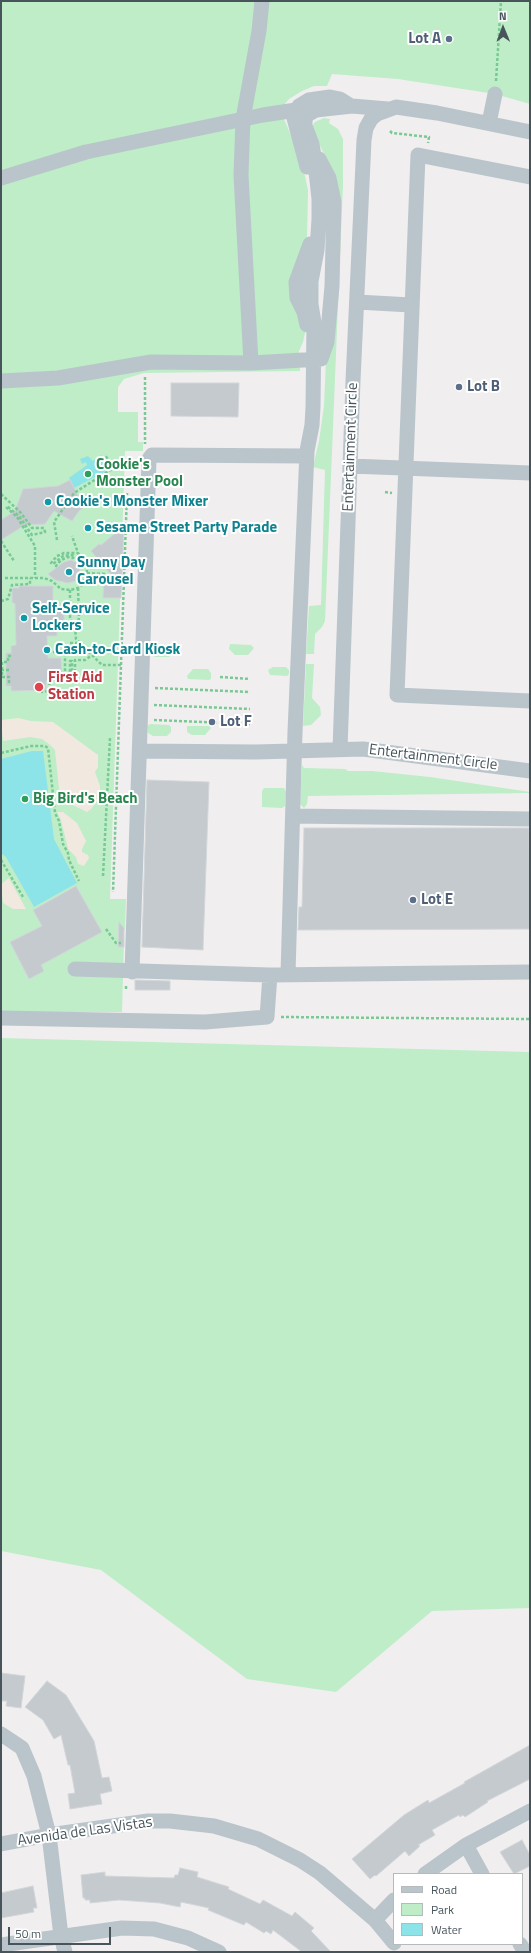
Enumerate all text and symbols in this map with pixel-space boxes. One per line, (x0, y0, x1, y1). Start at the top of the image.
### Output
north arrow (483, 8, 523, 48)
text: N (499, 8, 507, 24)
place label: Lot A (408, 30, 441, 48)
marker: Lot A (444, 34, 454, 44)
place label: Lot B (467, 378, 500, 396)
street label: Entertainment Circle (340, 382, 362, 512)
marker: Lot B (454, 382, 464, 392)
place label: Cookie's Monster Pool (96, 456, 183, 491)
marker: Cookie's Monster Pool (83, 469, 93, 479)
place label: Cookie's Monster Mixer (56, 493, 208, 511)
marker: Cookie's Monster Mixer (43, 497, 53, 507)
place label: Sesame Street Party Parade (96, 519, 277, 537)
marker: Sesame Street Party Parade (83, 523, 93, 533)
place label: Sunny Day Carousel (77, 554, 145, 589)
marker: Sunny Day Carousel (64, 567, 74, 577)
place label: Self-Service Lockers (32, 600, 110, 635)
marker: Self-Service Lockers (19, 613, 29, 623)
place label: Cash-to-Card Kiosk (55, 641, 180, 659)
marker: Cash-to-Card Kiosk (42, 645, 52, 655)
place label: First Aid Station (48, 669, 102, 704)
marker: First Aid Station (33, 681, 45, 693)
place label: Lot F (220, 713, 252, 731)
marker: Lot F (207, 717, 217, 727)
street label: Entertainment Circle (368, 741, 498, 775)
place label: Big Bird's Beach (33, 790, 138, 808)
marker: Big Bird's Beach (20, 794, 30, 804)
place label: Lot E (421, 891, 453, 909)
marker: Lot E (408, 895, 418, 905)
street label: Avenida de Las Vistas (16, 1814, 154, 1850)
legend (393, 1873, 523, 1945)
text: Road (431, 1880, 457, 1899)
text: Park (431, 1900, 454, 1919)
scale bar (10, 1919, 113, 1945)
text: Water (431, 1920, 462, 1939)
text: 50 m (15, 1924, 41, 1943)

